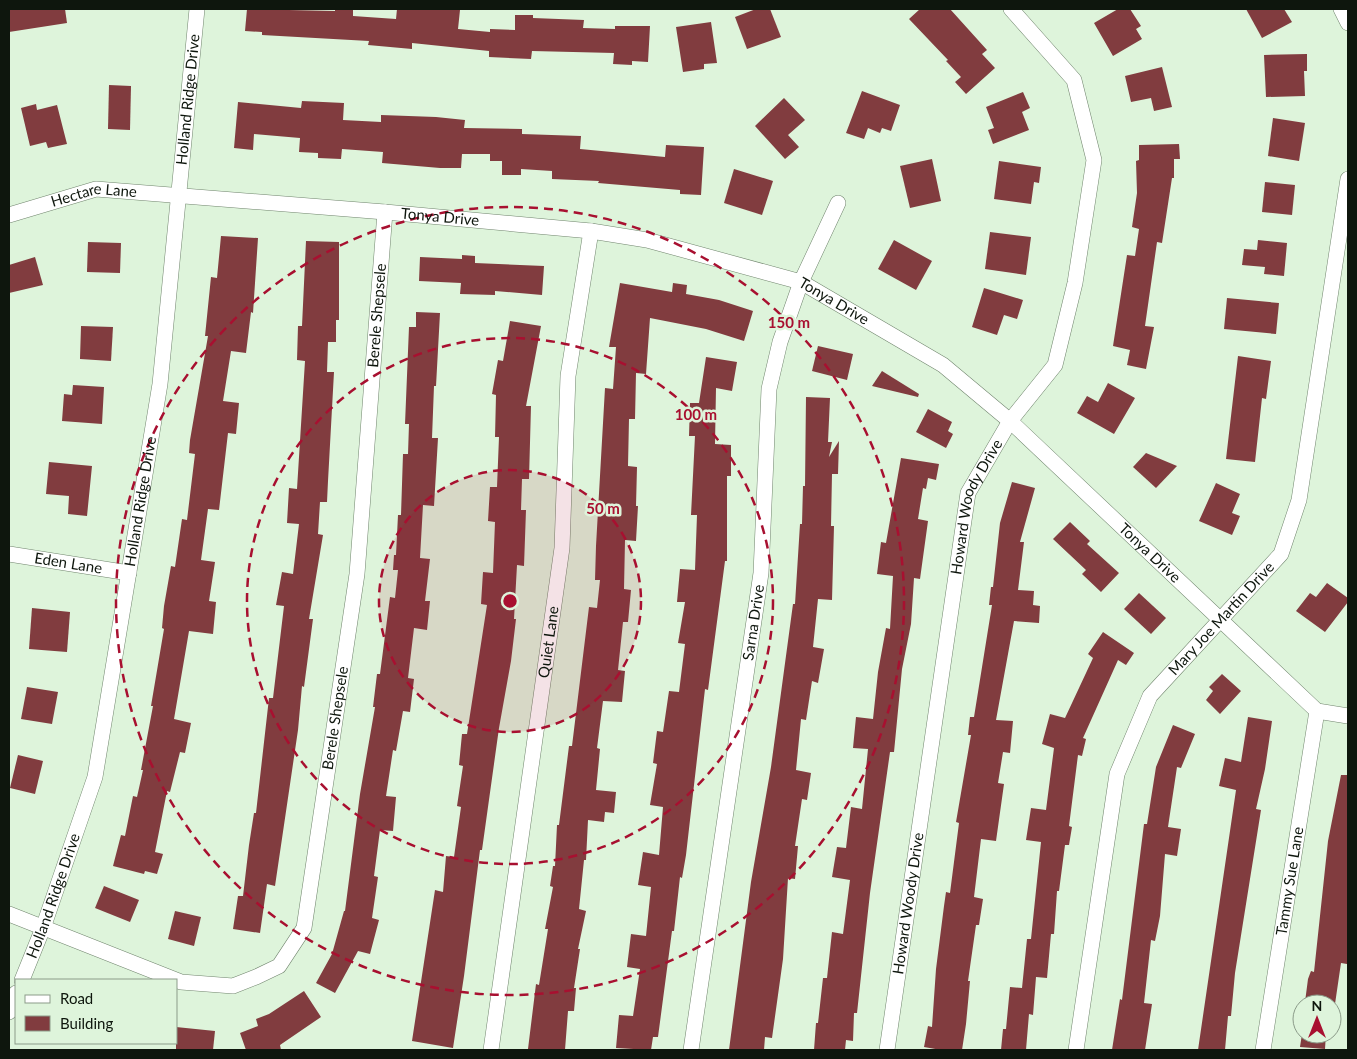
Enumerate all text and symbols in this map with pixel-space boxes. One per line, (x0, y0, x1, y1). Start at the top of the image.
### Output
street label: Holland Ridge Drive (172, 33, 202, 166)
street label: Hectare Lane (48, 179, 138, 210)
street label: Tonya Drive (400, 204, 480, 229)
street label: Berele Shepsele (363, 263, 389, 368)
street label: Tonya Drive (796, 273, 873, 328)
text: 150 m (768, 313, 810, 331)
text: 100 m (675, 405, 717, 423)
street label: Holland Ridge Drive (120, 435, 159, 568)
street label: Howard Woody Drive (946, 435, 1006, 576)
text: 50 m (586, 499, 620, 517)
street label: Tonya Drive (1116, 519, 1185, 586)
street label: Eden Lane (33, 548, 104, 577)
street label: Mary Joe Martin Drive (1164, 558, 1277, 678)
street label: Sarna Drive (738, 583, 767, 662)
centre of rings (501, 592, 519, 610)
street label: Quiet Lane (534, 605, 562, 679)
street label: Berele Shepsele (318, 665, 351, 771)
street label: Tammy Sue Lane (1271, 825, 1306, 937)
street label: Holland Ridge Drive (22, 830, 83, 961)
street label: Howard Woody Drive (888, 831, 927, 976)
legend (15, 979, 178, 1044)
text: Road (60, 989, 93, 1007)
north arrow (1292, 994, 1342, 1044)
text: N (1312, 997, 1322, 1014)
text: Building (60, 1014, 113, 1032)

